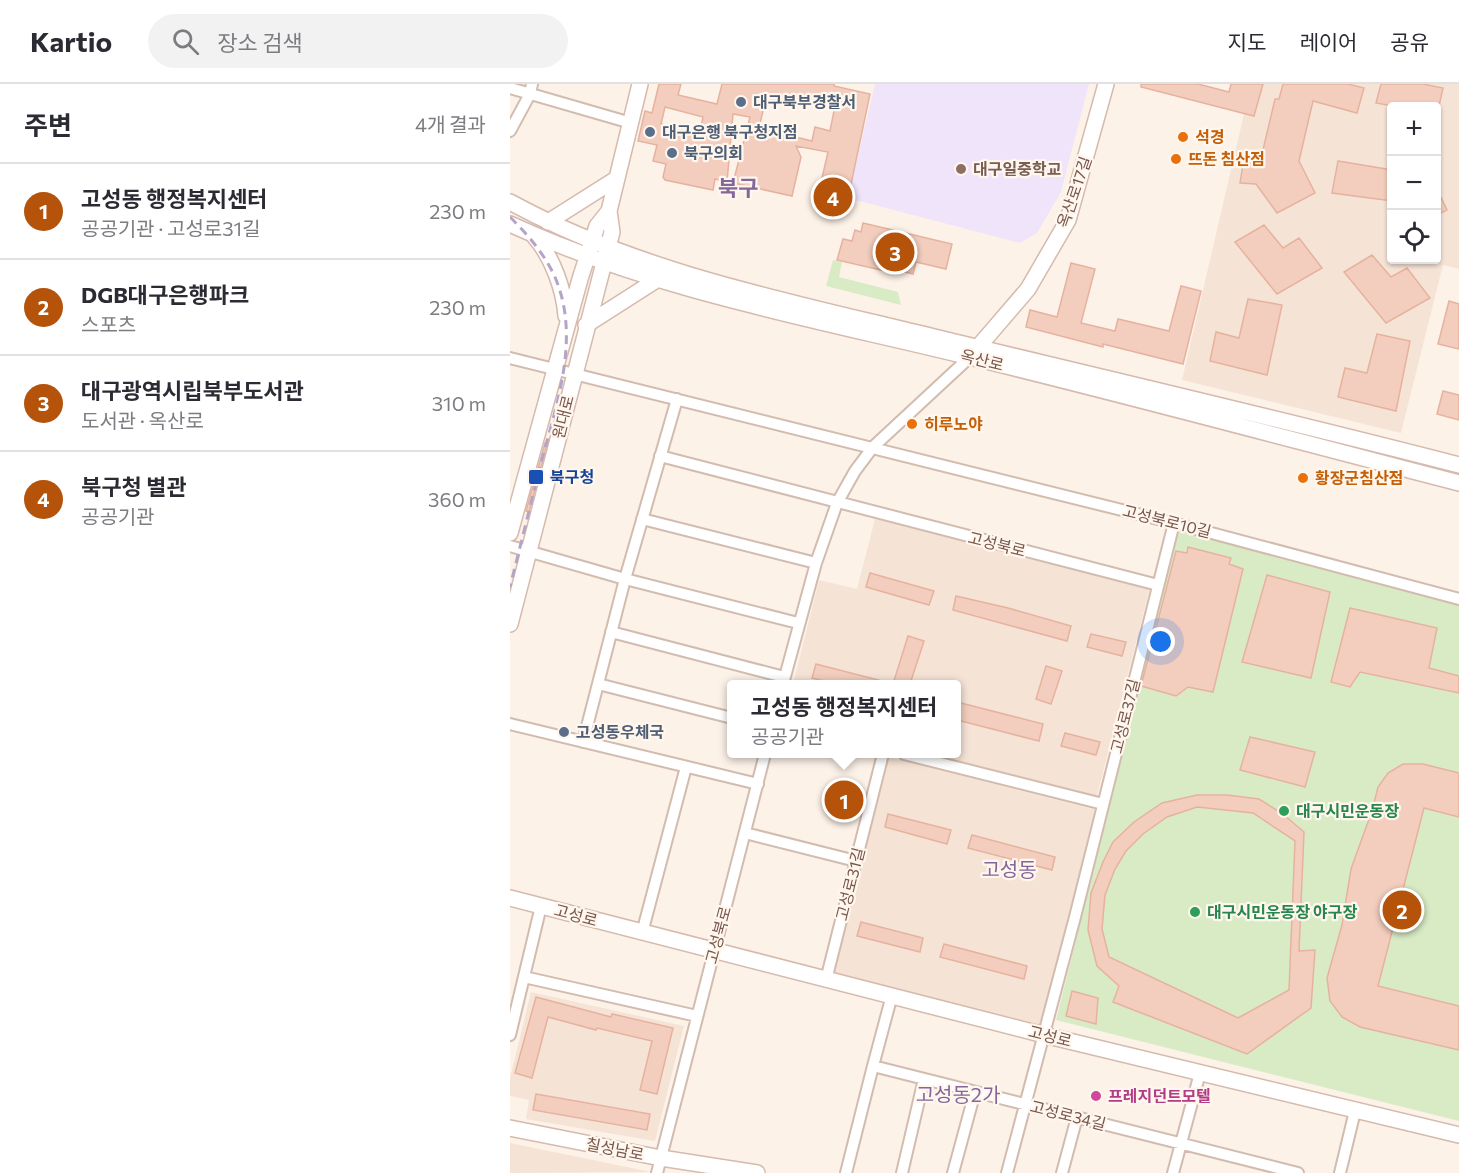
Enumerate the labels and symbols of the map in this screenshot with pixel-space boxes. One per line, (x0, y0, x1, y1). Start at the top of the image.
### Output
place label: 대구북부경찰서 (753, 92, 856, 111)
marker: 대구북부경찰서 (734, 95, 748, 109)
place label: 대구은행 북구청지점 (662, 122, 798, 141)
marker: 대구은행 북구청지점 (643, 125, 657, 139)
place label: 석경 (1195, 127, 1224, 146)
marker: 석경 (1176, 130, 1190, 144)
place label: 북구의회 (684, 143, 743, 162)
marker: 북구의회 (665, 146, 679, 160)
place label: 뜨돈 침산점 (1188, 149, 1265, 168)
marker: 뜨돈 침산점 (1169, 152, 1183, 166)
street label: 옥산로17길 (1052, 154, 1095, 230)
place label: 대구일중학교 (973, 159, 1062, 178)
marker: 대구일중학교 (954, 162, 968, 176)
district label: 북구 (718, 174, 758, 201)
pin: 4 (814, 174, 852, 220)
pin: 3 (876, 230, 914, 274)
street label: 옥산로 (958, 345, 1006, 374)
street label: 원대로 (548, 393, 577, 441)
place label: 히루노야 (924, 414, 983, 433)
marker: 히루노야 (905, 417, 919, 431)
place label: 북구청 (550, 467, 594, 486)
marker: 북구청 (527, 468, 545, 486)
place label: 황장군침산점 (1315, 468, 1403, 487)
marker: 황장군침산점 (1296, 471, 1310, 485)
street label: 고성북로10길 (1121, 500, 1214, 541)
street label: 고성북로 (966, 527, 1028, 560)
your location (1146, 627, 1175, 656)
street label: 고성로37길 (1106, 677, 1143, 755)
place label: 고성동우체국 (576, 722, 664, 741)
marker: 고성동우체국 (557, 725, 571, 739)
pin: 1 (824, 778, 864, 822)
place label: 대구시민운동장 (1296, 801, 1399, 820)
marker: 대구시민운동장 (1277, 804, 1291, 818)
street label: 고성로31길 (831, 845, 868, 922)
district label: 고성동 (981, 857, 1037, 881)
pin: 2 (1382, 888, 1422, 932)
street label: 고성로 (552, 900, 600, 929)
place label: 대구시민운동장 야구장 (1207, 902, 1358, 921)
street label: 고성북로 (701, 904, 734, 966)
marker: 대구시민운동장 야구장 (1188, 905, 1202, 919)
street label: 고성로 (1026, 1021, 1074, 1050)
district label: 고성동2가 (916, 1082, 1000, 1106)
place label: 프레지던트모텔 (1108, 1086, 1211, 1105)
marker: 프레지던트모텔 (1089, 1089, 1103, 1103)
street label: 고성로34길 (1028, 1096, 1108, 1133)
street label: 칠성남로 (584, 1134, 646, 1164)

